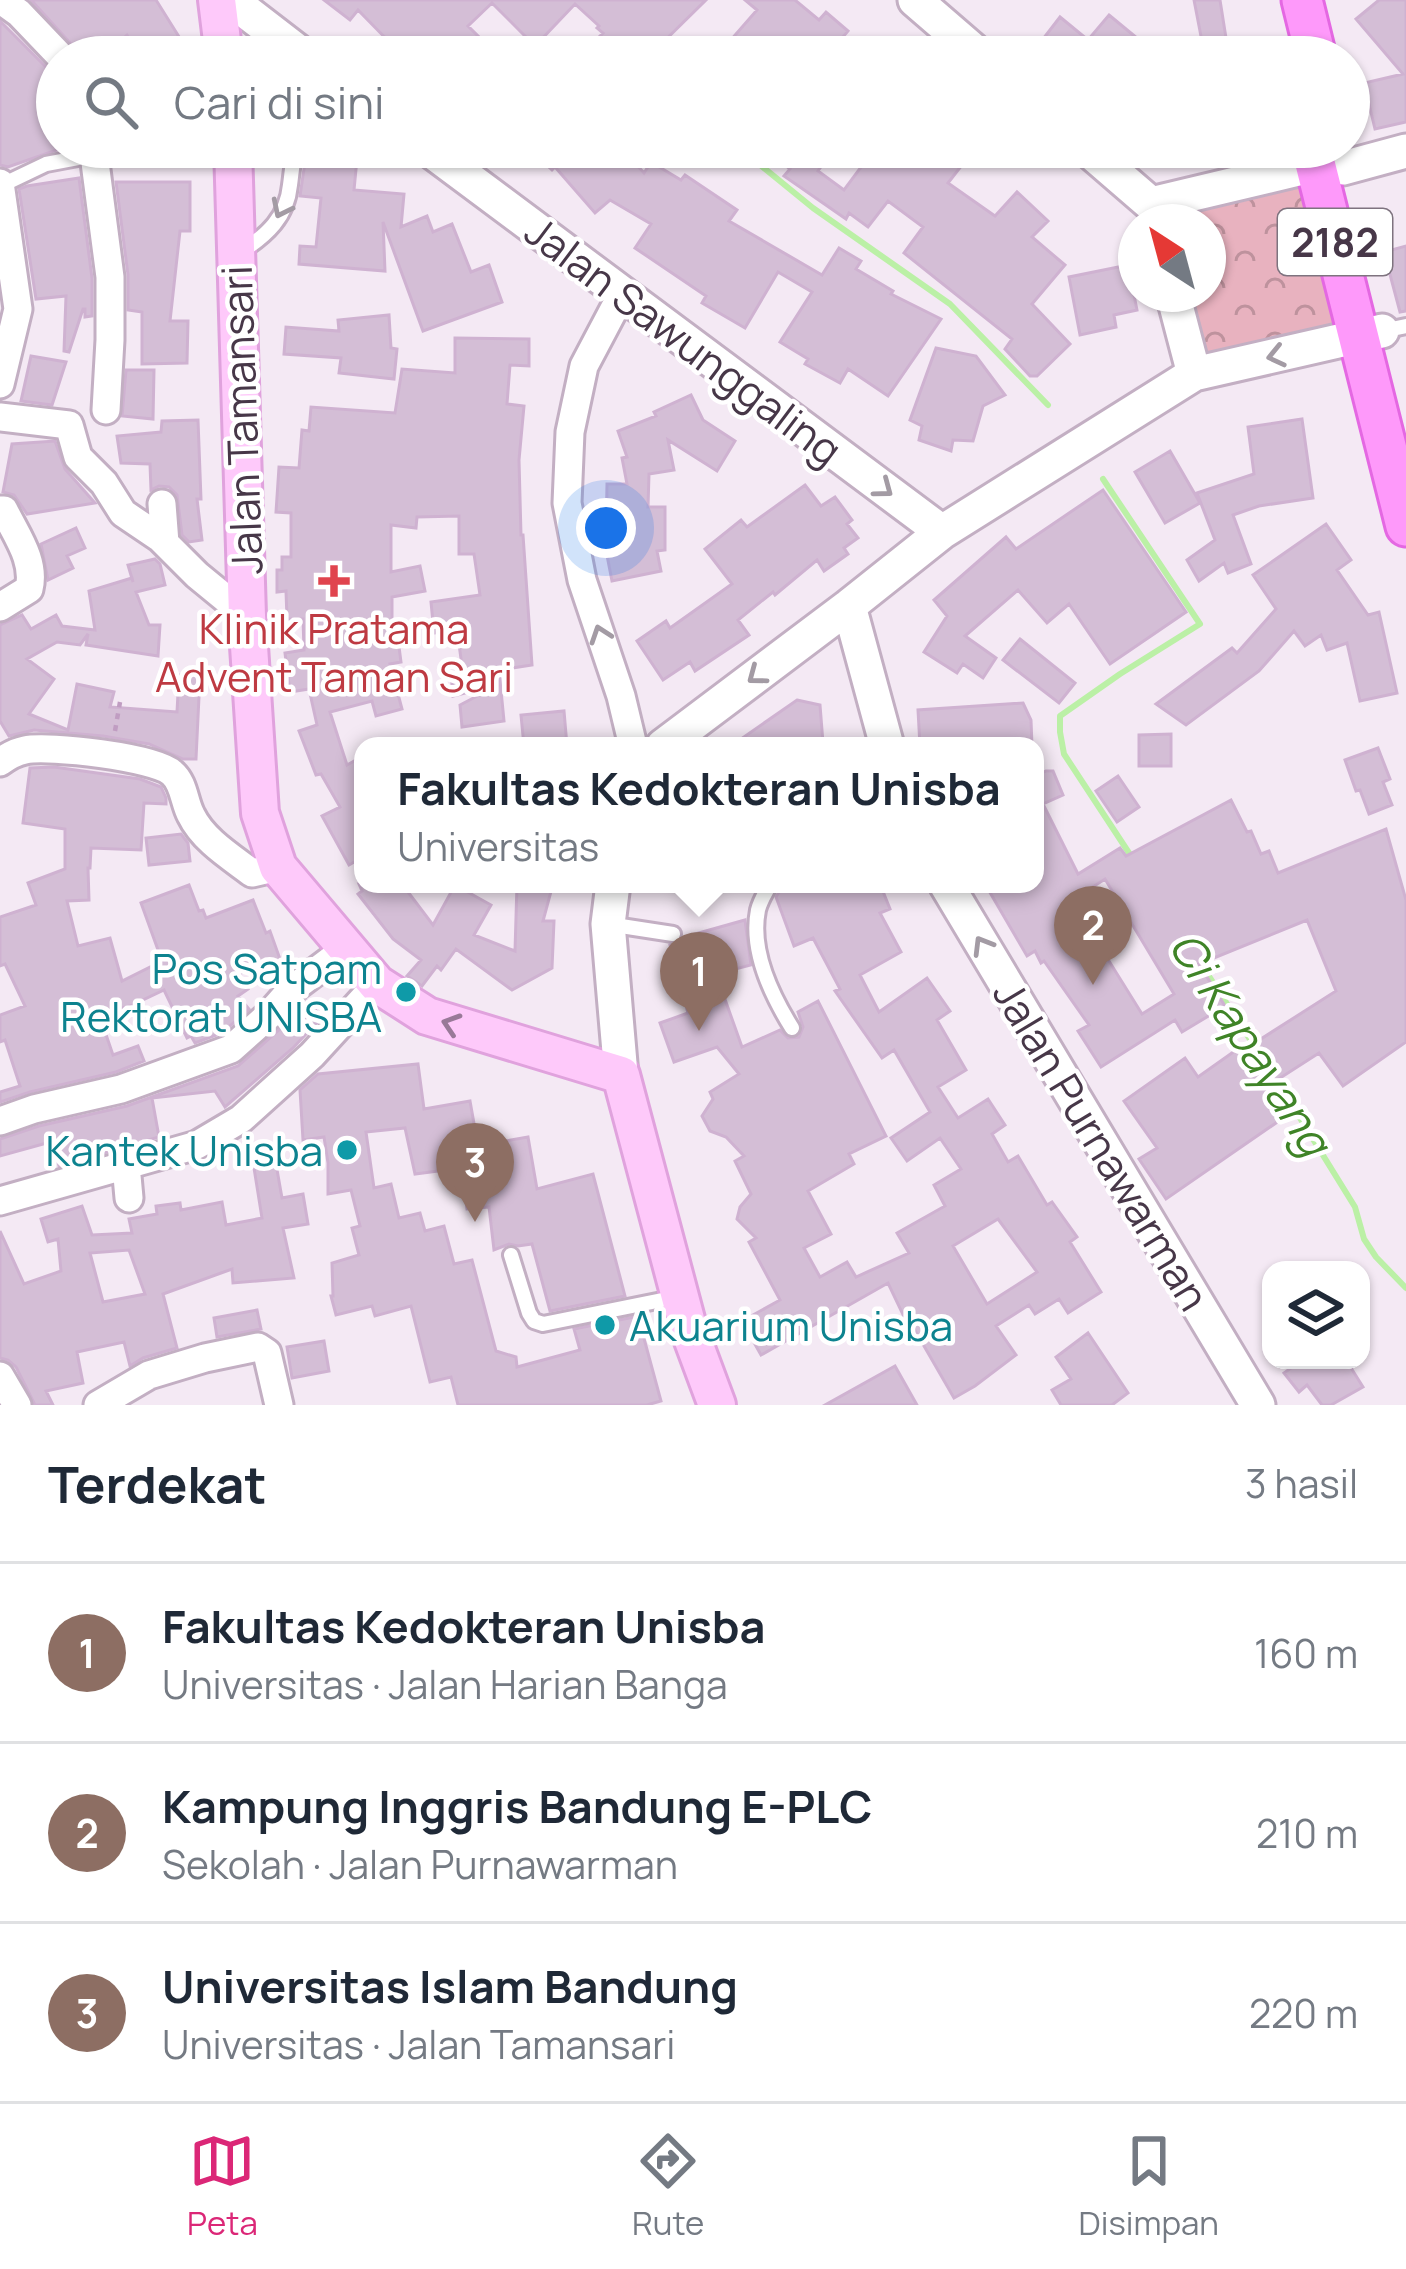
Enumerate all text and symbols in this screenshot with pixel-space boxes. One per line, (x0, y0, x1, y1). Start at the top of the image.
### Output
search box (36, 36, 1370, 168)
icon: search (78, 69, 144, 135)
text: Cari di sini (174, 71, 384, 133)
one-way arrow (272, 197, 295, 219)
street label: Jalan Sawunggaling (514, 202, 854, 478)
north arrow (1118, 204, 1226, 312)
road number: 2182 (1278, 209, 1392, 275)
street label: Jalan Tamansari (207, 265, 275, 575)
one-way arrow (1267, 342, 1287, 367)
one-way arrow (871, 475, 893, 497)
your location (576, 498, 636, 558)
marker: Klinik Pratama Advent Taman Sari (318, 565, 350, 597)
place label: Klinik Pratama Advent Taman Sari (155, 599, 513, 705)
one-way arrow (590, 625, 614, 646)
one-way arrow (748, 662, 769, 684)
popup (354, 737, 1044, 893)
text: Fakultas Kedokteran Unisba (397, 757, 1001, 819)
text: Universitas (397, 819, 599, 873)
pin: 2 (1054, 886, 1132, 985)
water label: Ci Kapayang (1156, 919, 1348, 1170)
pin: 1 (660, 932, 738, 1031)
one-way arrow (973, 936, 996, 958)
place label: Pos Satpam Rektorat UNISBA (60, 939, 382, 1045)
street label: Jalan Purnawarman (980, 969, 1224, 1321)
marker: Pos Satpam Rektorat UNISBA (393, 979, 419, 1005)
one-way arrow (441, 1013, 462, 1038)
place label: Kantek Unisba (46, 1121, 323, 1179)
pin: 3 (436, 1123, 514, 1222)
marker: Kantek Unisba (334, 1137, 360, 1163)
map controls (1262, 1261, 1370, 1369)
button: layers (1262, 1261, 1370, 1369)
place label: Akuarium Unisba (629, 1296, 953, 1354)
marker: Akuarium Unisba (592, 1312, 618, 1338)
text: Terdekat (48, 1449, 266, 1518)
text: 3 hasil (1245, 1456, 1358, 1510)
text: Fakultas Kedokteran Unisba (162, 1595, 766, 1657)
text: 1 (78, 1626, 96, 1680)
text: 160 m (1254, 1626, 1358, 1680)
text: Universitas · Jalan Harian Banga (162, 1657, 728, 1711)
text: Kampung Inggris Bandung E-PLC (162, 1775, 872, 1837)
text: 2 (75, 1806, 99, 1860)
text: 210 m (1256, 1806, 1358, 1860)
text: Sekolah · Jalan Purnawarman (162, 1837, 678, 1891)
text: Universitas Islam Bandung (162, 1955, 738, 2017)
text: 3 (76, 1986, 98, 2040)
text: 220 m (1249, 1986, 1358, 2040)
text: Universitas · Jalan Tamansari (162, 2017, 675, 2071)
tab: Peta (187, 2128, 258, 2245)
tab: Rute (632, 2128, 704, 2245)
tab: Disimpan (1079, 2128, 1219, 2245)

